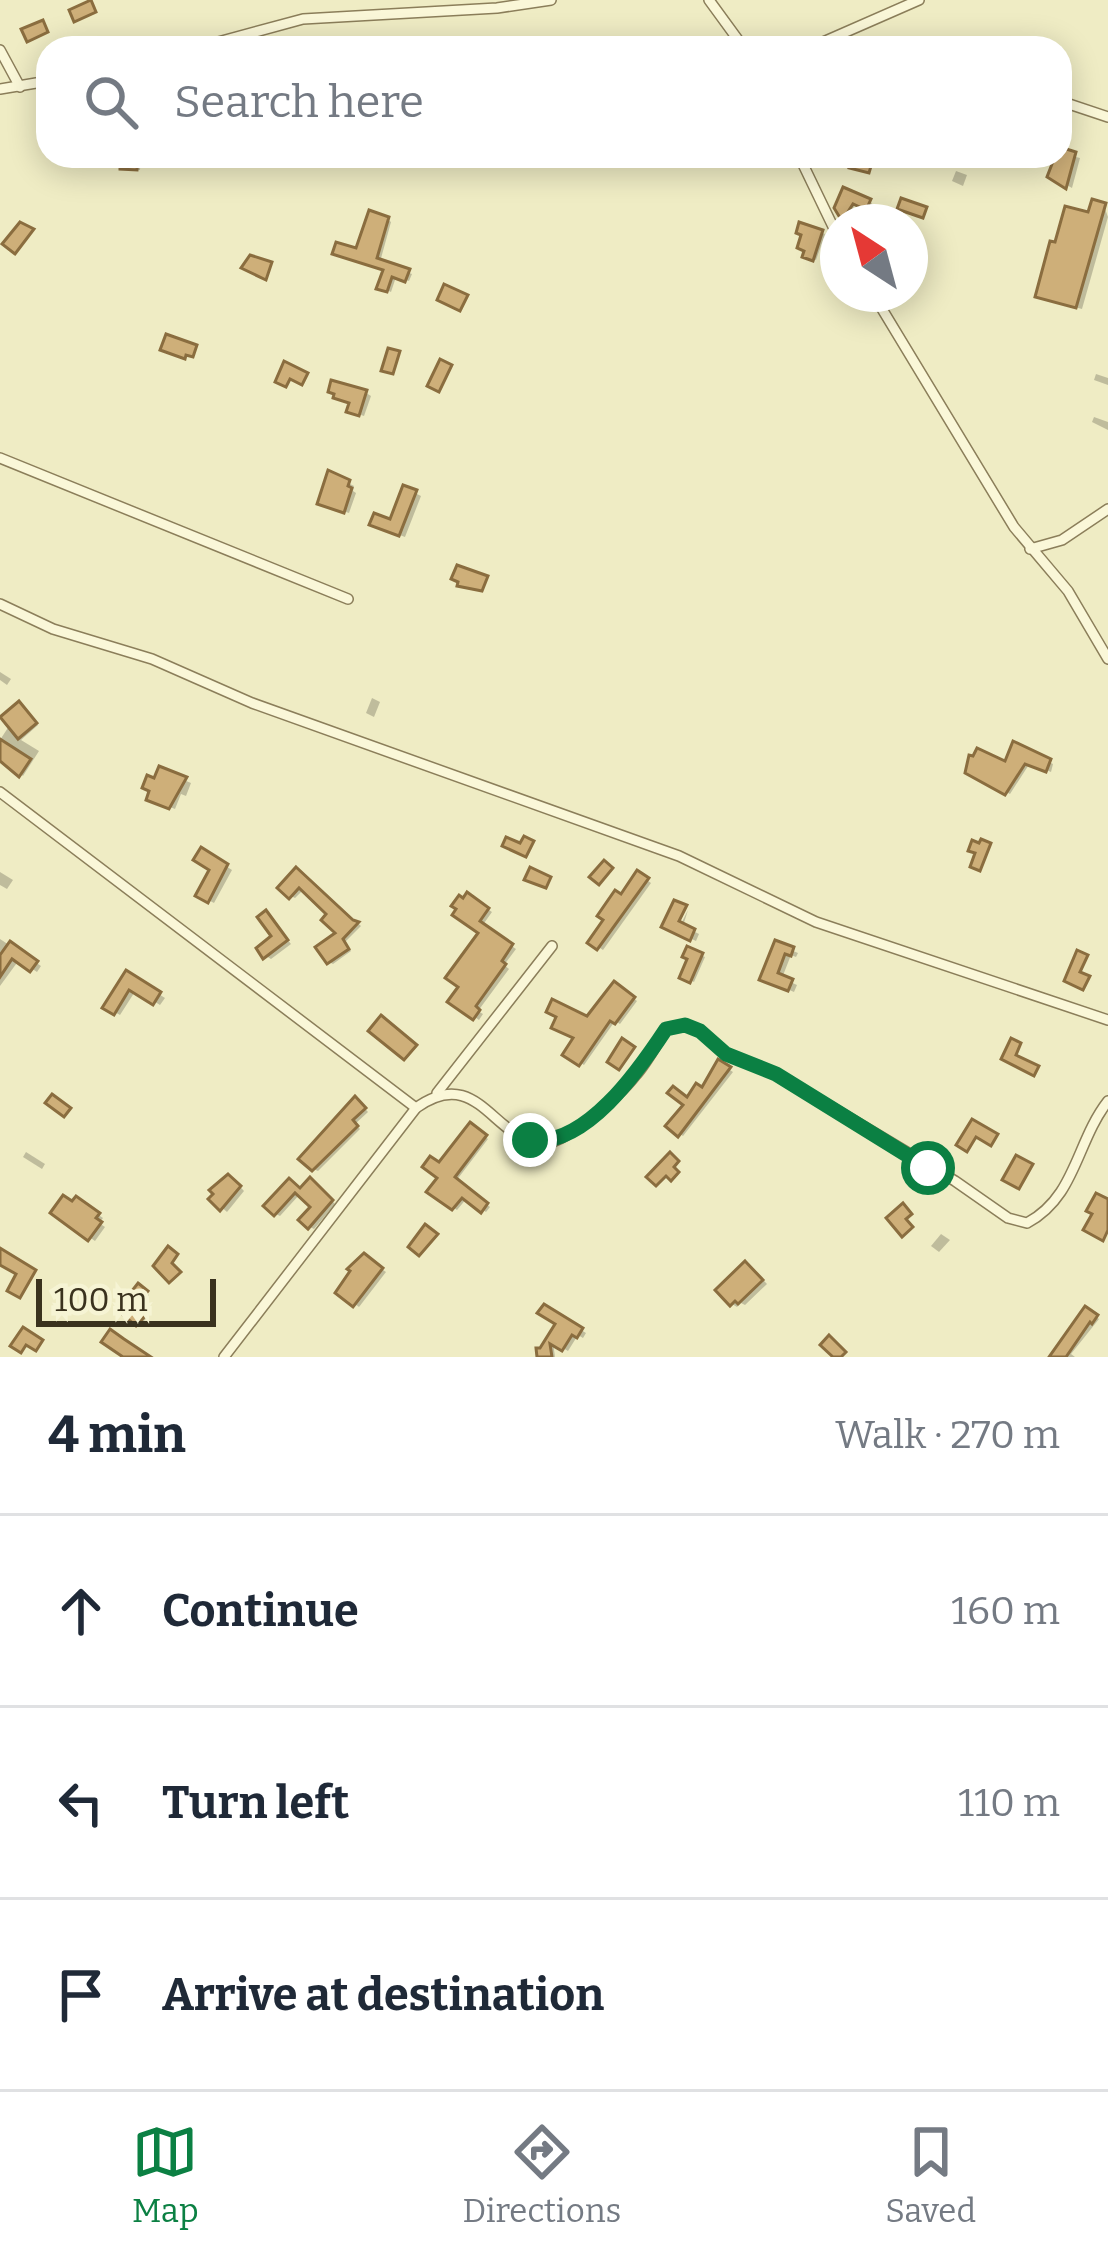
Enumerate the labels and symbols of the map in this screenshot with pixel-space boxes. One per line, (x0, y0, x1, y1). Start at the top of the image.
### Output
north arrow (820, 204, 928, 312)
route end (503, 1113, 557, 1167)
route start (901, 1141, 955, 1195)
scale bar (36, 1273, 216, 1326)

